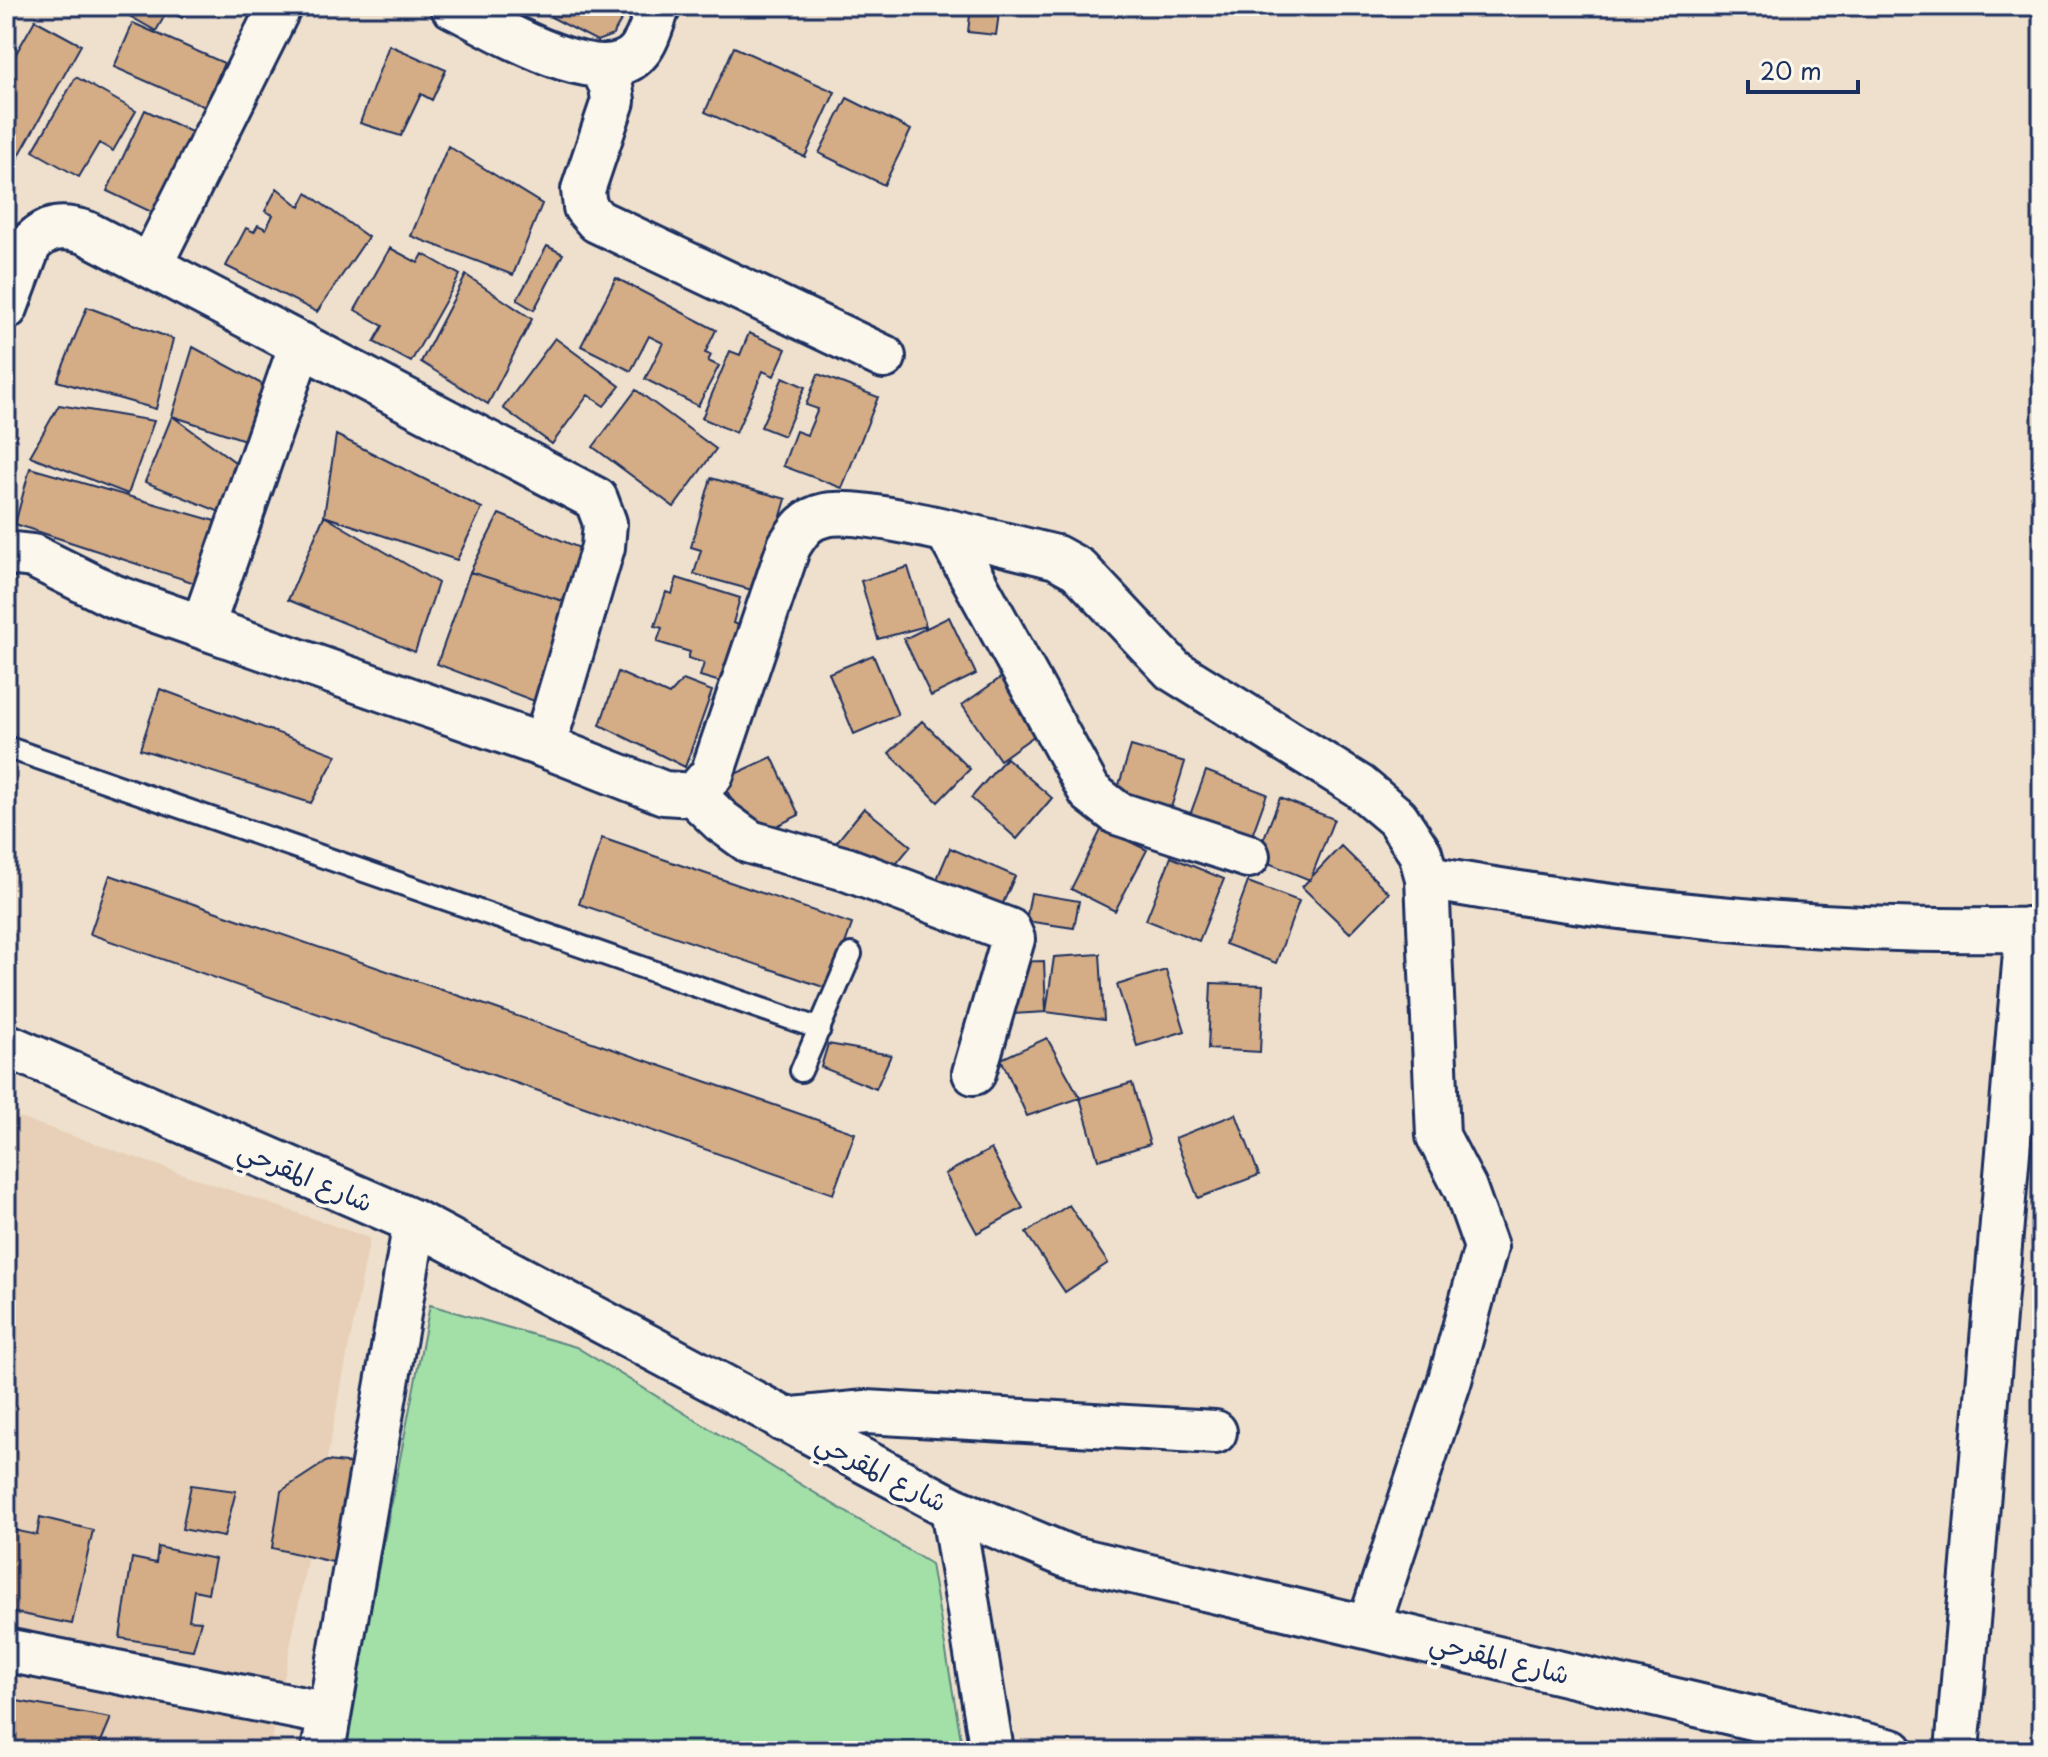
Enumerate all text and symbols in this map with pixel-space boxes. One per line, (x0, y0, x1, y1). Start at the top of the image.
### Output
scale bar (1748, 44, 1858, 94)
text: 20 m (1760, 52, 1822, 88)
street label: شارع المقرحي (231, 1129, 379, 1225)
street label: شارع المقرحي (807, 1421, 954, 1525)
street label: شارع المقرحي (1425, 1621, 1574, 1698)

